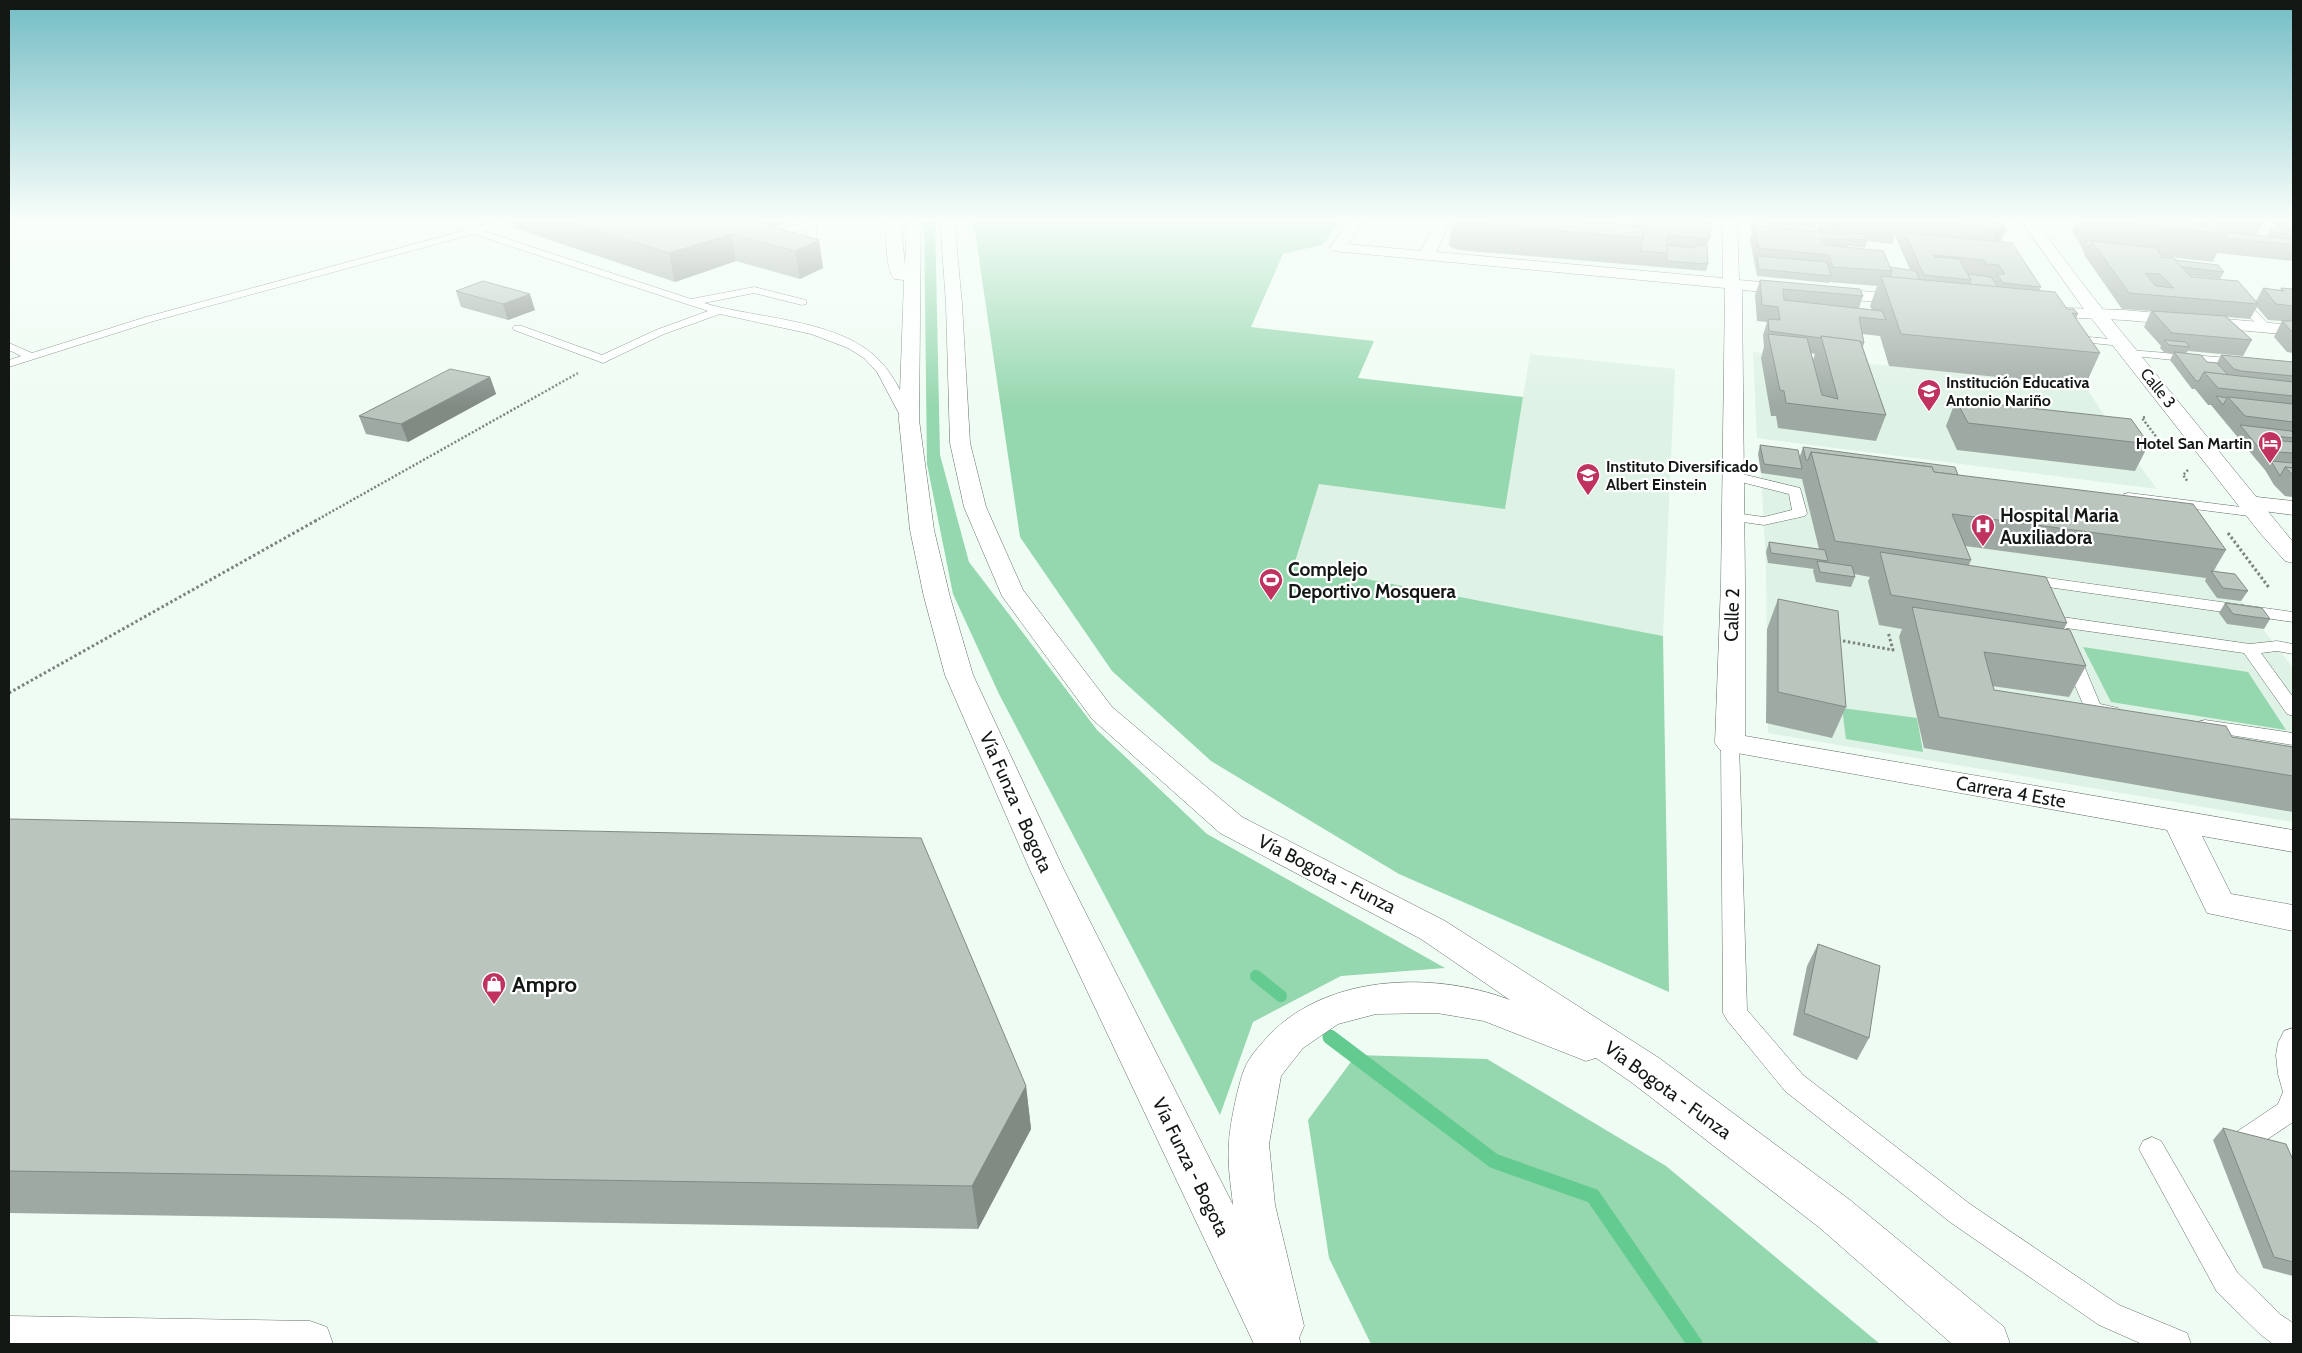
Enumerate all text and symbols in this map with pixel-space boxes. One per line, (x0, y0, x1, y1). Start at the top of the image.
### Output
street label: Calle 3 (2136, 364, 2180, 412)
place label: Institución Educativa Antonio Nariño (1946, 373, 2090, 410)
school or university icon: Institución Educativa Antonio Nariño (1916, 378, 1942, 412)
hotel icon: Hotel San Martin (2257, 430, 2283, 464)
place label: Hotel San Martin (2136, 434, 2252, 453)
place label: Instituto Diversificado Albert Einstein (1606, 457, 1758, 494)
school or university icon: Instituto Diversificado Albert Einstein (1575, 462, 1601, 496)
place label: Hospital Maria Auxiliadora (2000, 504, 2119, 549)
hospital icon: Hospital Maria Auxiliadora (1970, 513, 1996, 547)
place label: Complejo Deportivo Mosquera (1288, 558, 1457, 603)
sports icon: Complejo Deportivo Mosquera (1258, 567, 1284, 601)
street label: Calle 2 (1720, 588, 1744, 642)
street label: Vía Funza - Bogota (975, 728, 1057, 876)
street label: Carrera 4 Este (1954, 771, 2068, 813)
street label: Vía Bogota - Funza (1254, 829, 1400, 919)
shop icon: Ampro (481, 971, 507, 1005)
place label: Ampro (512, 971, 577, 998)
street label: Vía Bogota - Funza (1600, 1036, 1736, 1144)
street label: Vía Funza - Bogota (1147, 1094, 1235, 1240)

